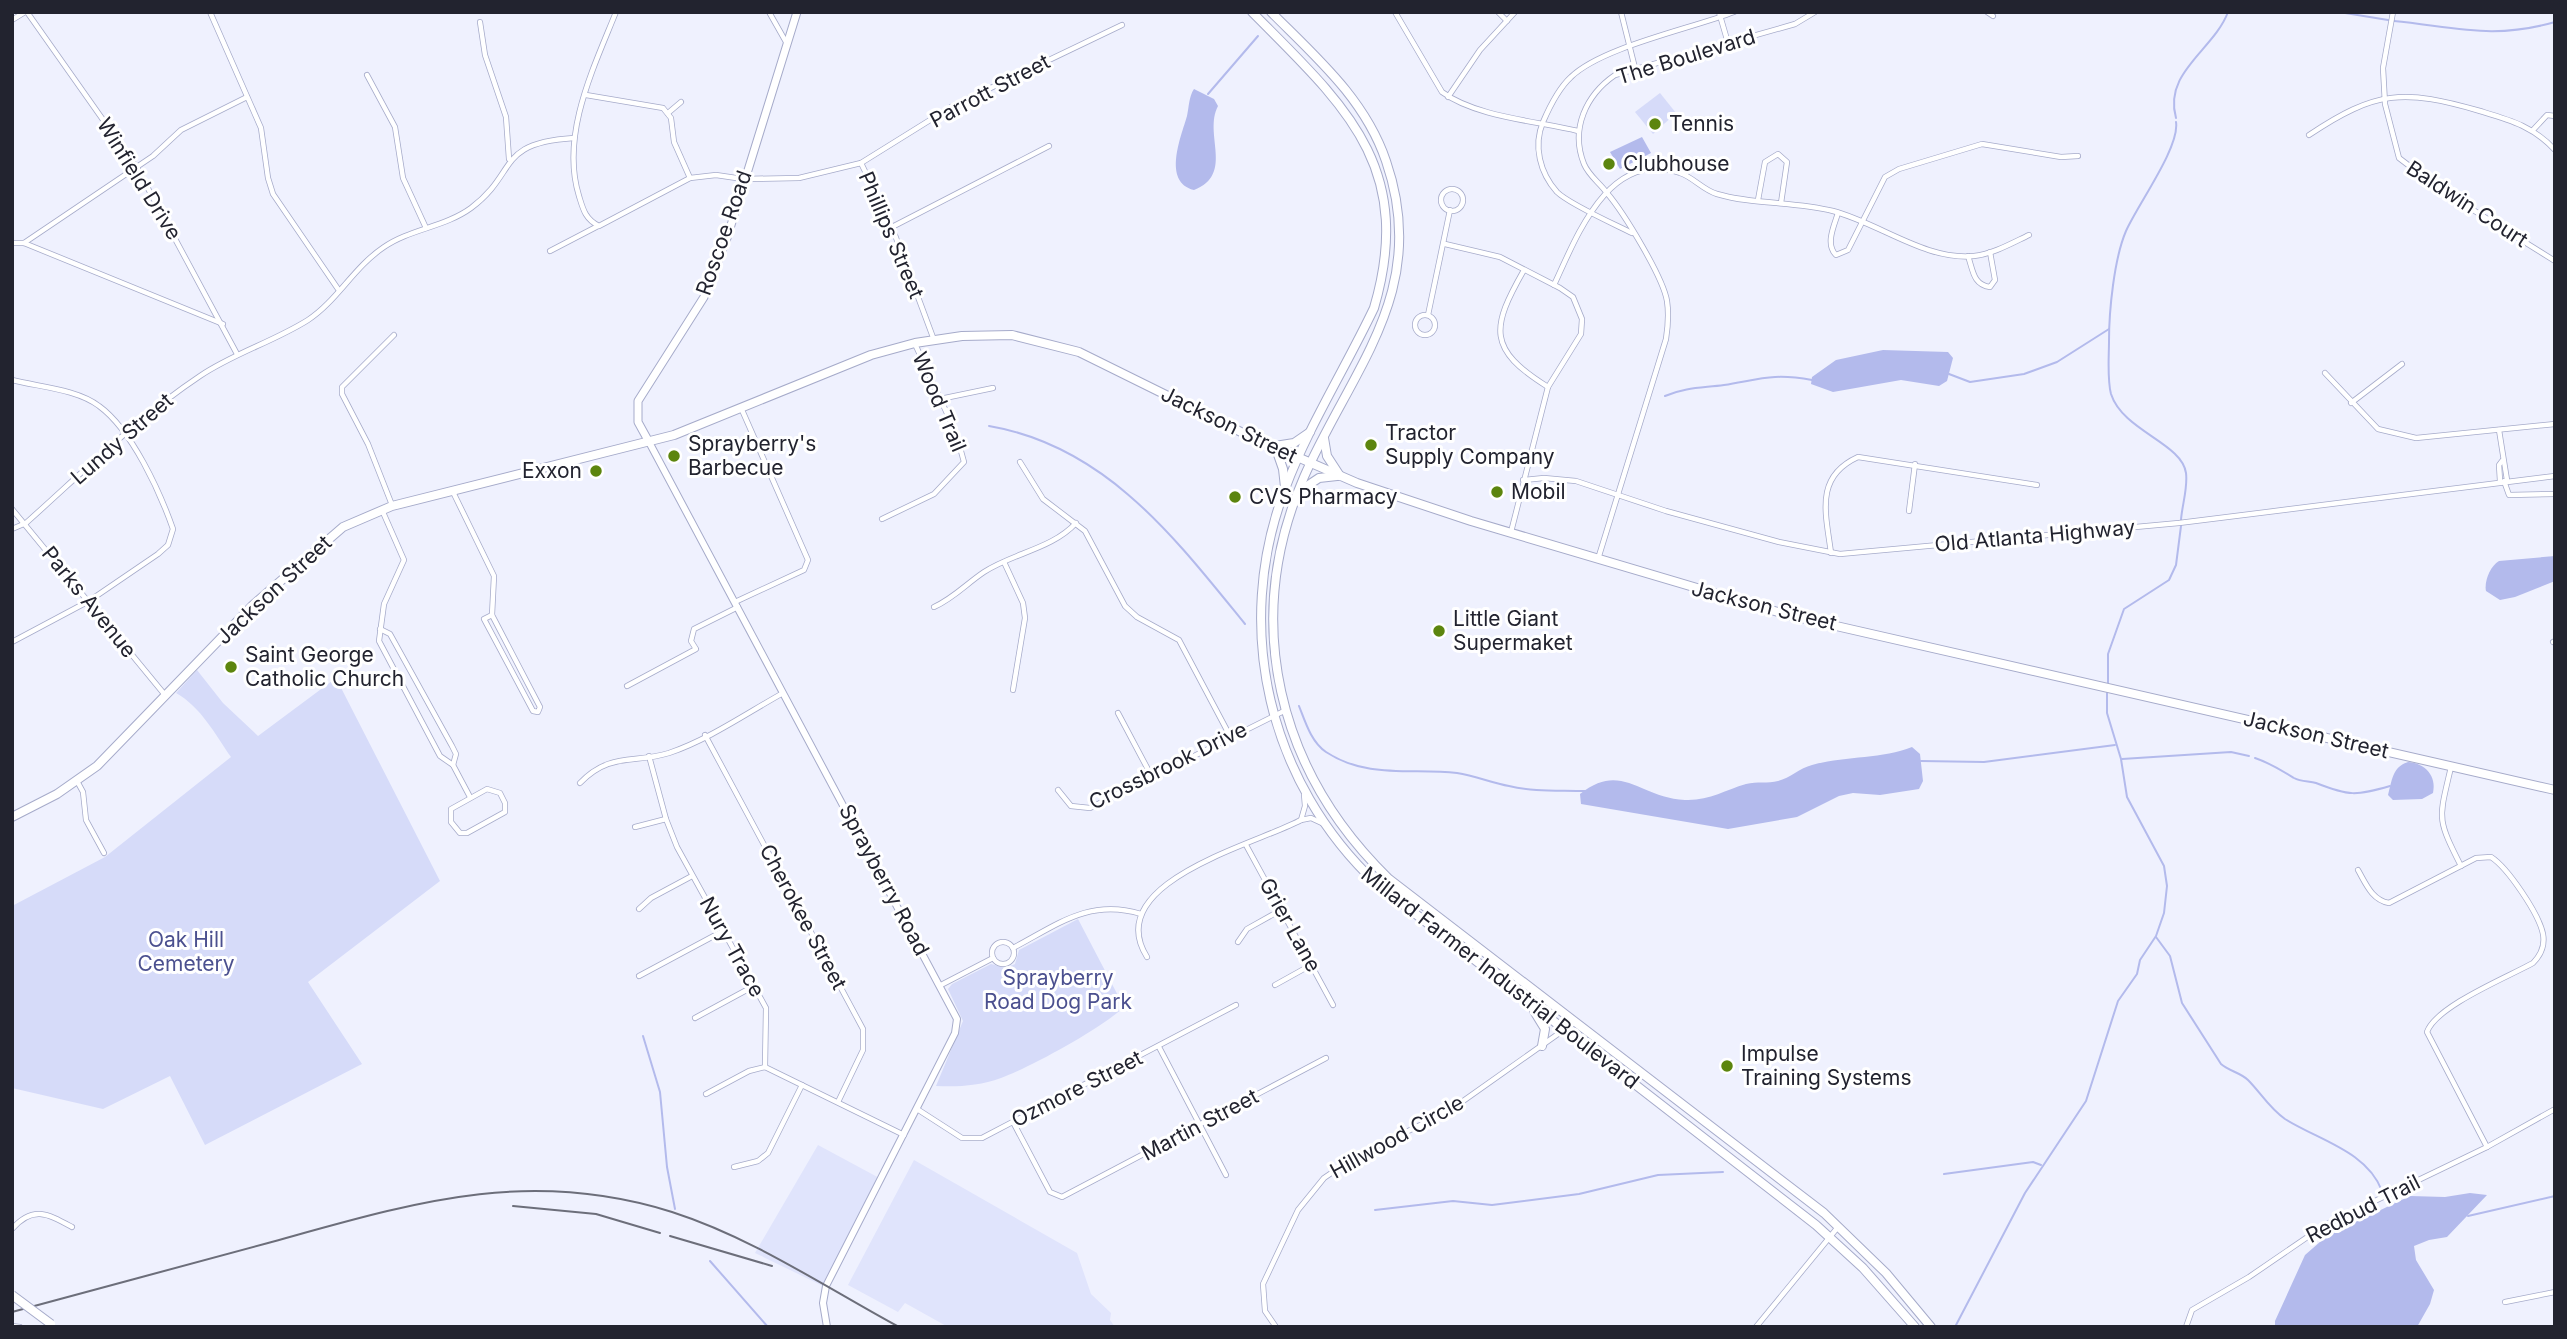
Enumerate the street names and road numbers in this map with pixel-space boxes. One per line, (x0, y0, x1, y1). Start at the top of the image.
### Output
street label: The Boulevard (1613, 24, 1758, 89)
street label: Parrott Street (926, 48, 1054, 133)
street label: Winfield Drive (92, 113, 187, 244)
street label: Baldwin Court (2402, 155, 2533, 252)
street label: Roscoe Road (691, 167, 757, 298)
street label: Phillips Street (854, 168, 929, 302)
street label: Wood Trail (907, 348, 972, 455)
street label: Jackson Street (1157, 381, 1302, 468)
street label: Lundy Street (66, 388, 178, 490)
street label: Old Atlanta Highway (1934, 514, 2136, 557)
street label: Jackson Street (211, 530, 337, 649)
street label: Parks Avenue (37, 541, 142, 662)
street label: Jackson Street (1689, 575, 1839, 636)
street label: Jackson Street (2241, 706, 2391, 763)
street label: Crossbrook Drive (1085, 716, 1251, 815)
street label: Sprayberry Road (834, 800, 935, 960)
street label: Cherokee Street (755, 840, 852, 994)
street label: Millard Farmer Industrial Boulevard (1356, 861, 1644, 1094)
street label: Grier Lane (1254, 873, 1326, 976)
street label: Nury Trace (695, 892, 770, 1001)
street label: Ozmore Street (1007, 1045, 1147, 1132)
street label: Martin Street (1137, 1083, 1262, 1166)
street label: Hillwood Circle (1326, 1090, 1468, 1184)
street label: Redbud Trail (2302, 1169, 2424, 1248)

